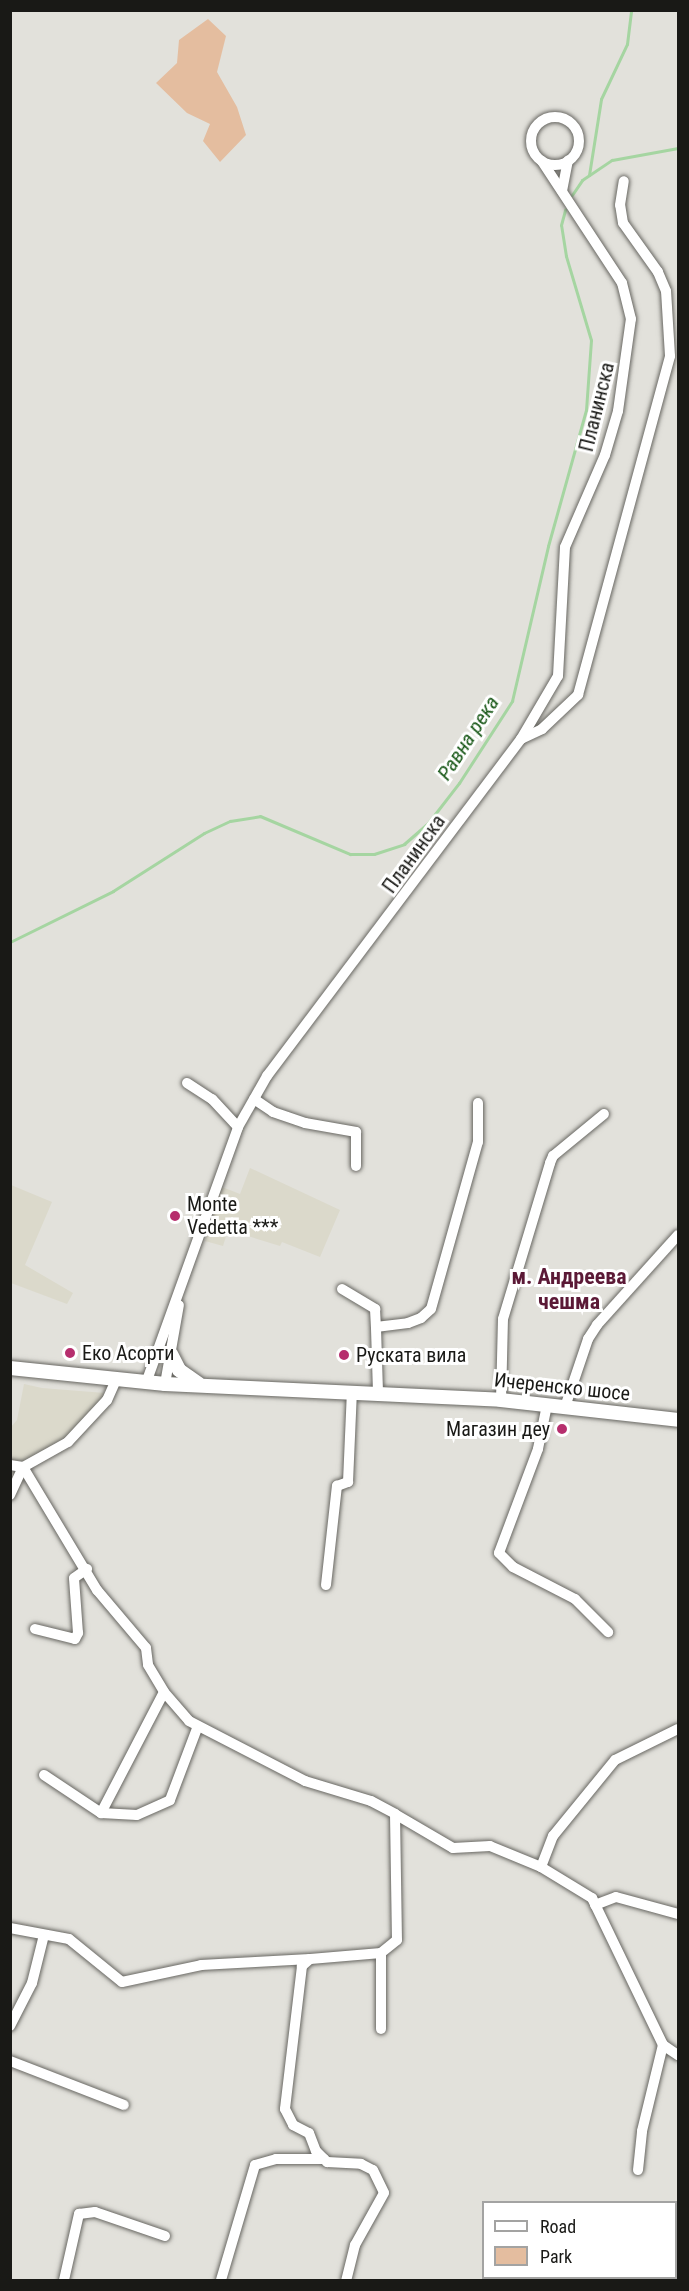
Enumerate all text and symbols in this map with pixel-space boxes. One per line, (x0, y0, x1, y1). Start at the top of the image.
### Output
street label: Планинска (574, 360, 620, 454)
water label: Равна река (431, 691, 505, 785)
street label: Планинска (377, 810, 451, 898)
place label: Monte Vedetta *** (187, 1192, 278, 1239)
marker: Monte Vedetta *** (168, 1209, 182, 1223)
district label: м. Андреева чешма (511, 1263, 627, 1314)
place label: Еко Асорти (82, 1341, 175, 1365)
place label: Руската вила (356, 1343, 466, 1367)
marker: Еко Асорти (63, 1346, 77, 1360)
marker: Руската вила (337, 1348, 351, 1362)
street label: Ичеренско шосе (493, 1368, 631, 1406)
place label: Магазин деу (446, 1417, 550, 1441)
marker: Магазин деу (555, 1422, 569, 1436)
legend (482, 2201, 677, 2279)
text: Road (540, 2216, 576, 2237)
text: Park (540, 2246, 572, 2267)

